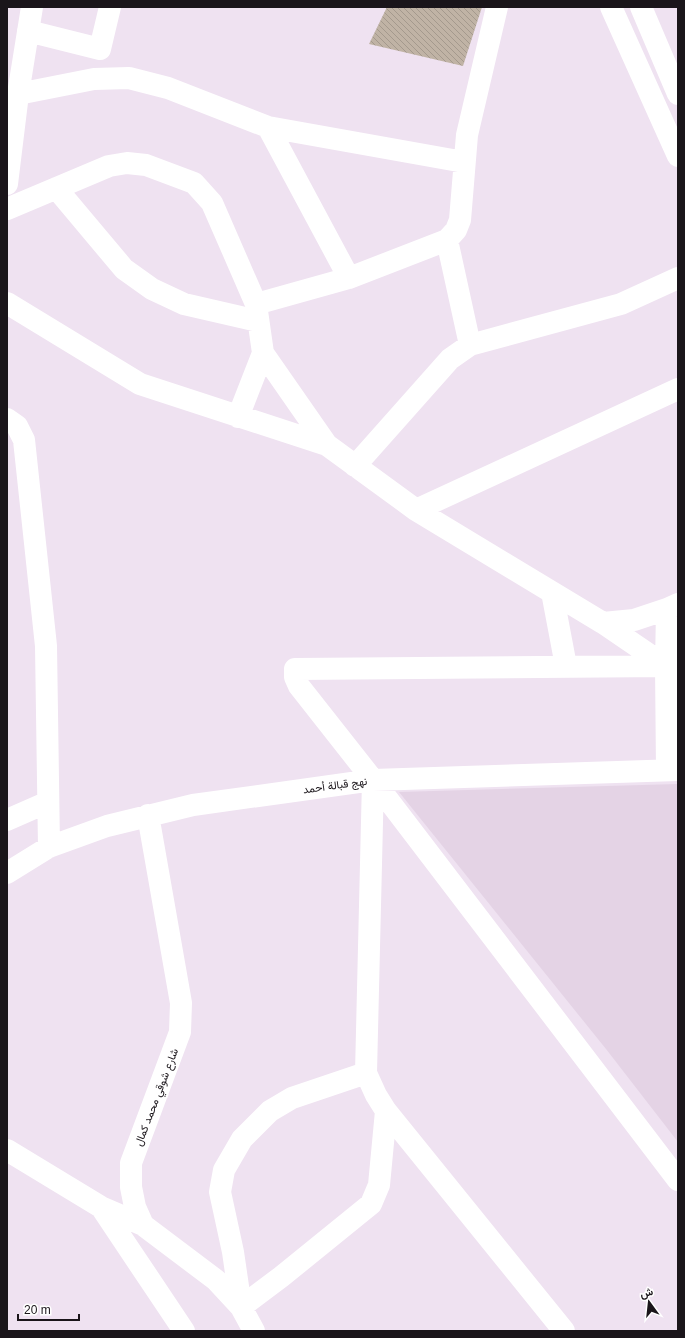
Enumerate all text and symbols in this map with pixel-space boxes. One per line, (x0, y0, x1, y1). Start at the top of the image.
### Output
street label: نهج قبالة أحمد (302, 775, 368, 797)
street label: شارع شوقي محمد كمال (132, 1046, 184, 1149)
north arrow (629, 1282, 669, 1322)
text: ش (638, 1285, 655, 1301)
scale bar (18, 1296, 79, 1322)
text: 20 m (24, 1303, 51, 1317)

